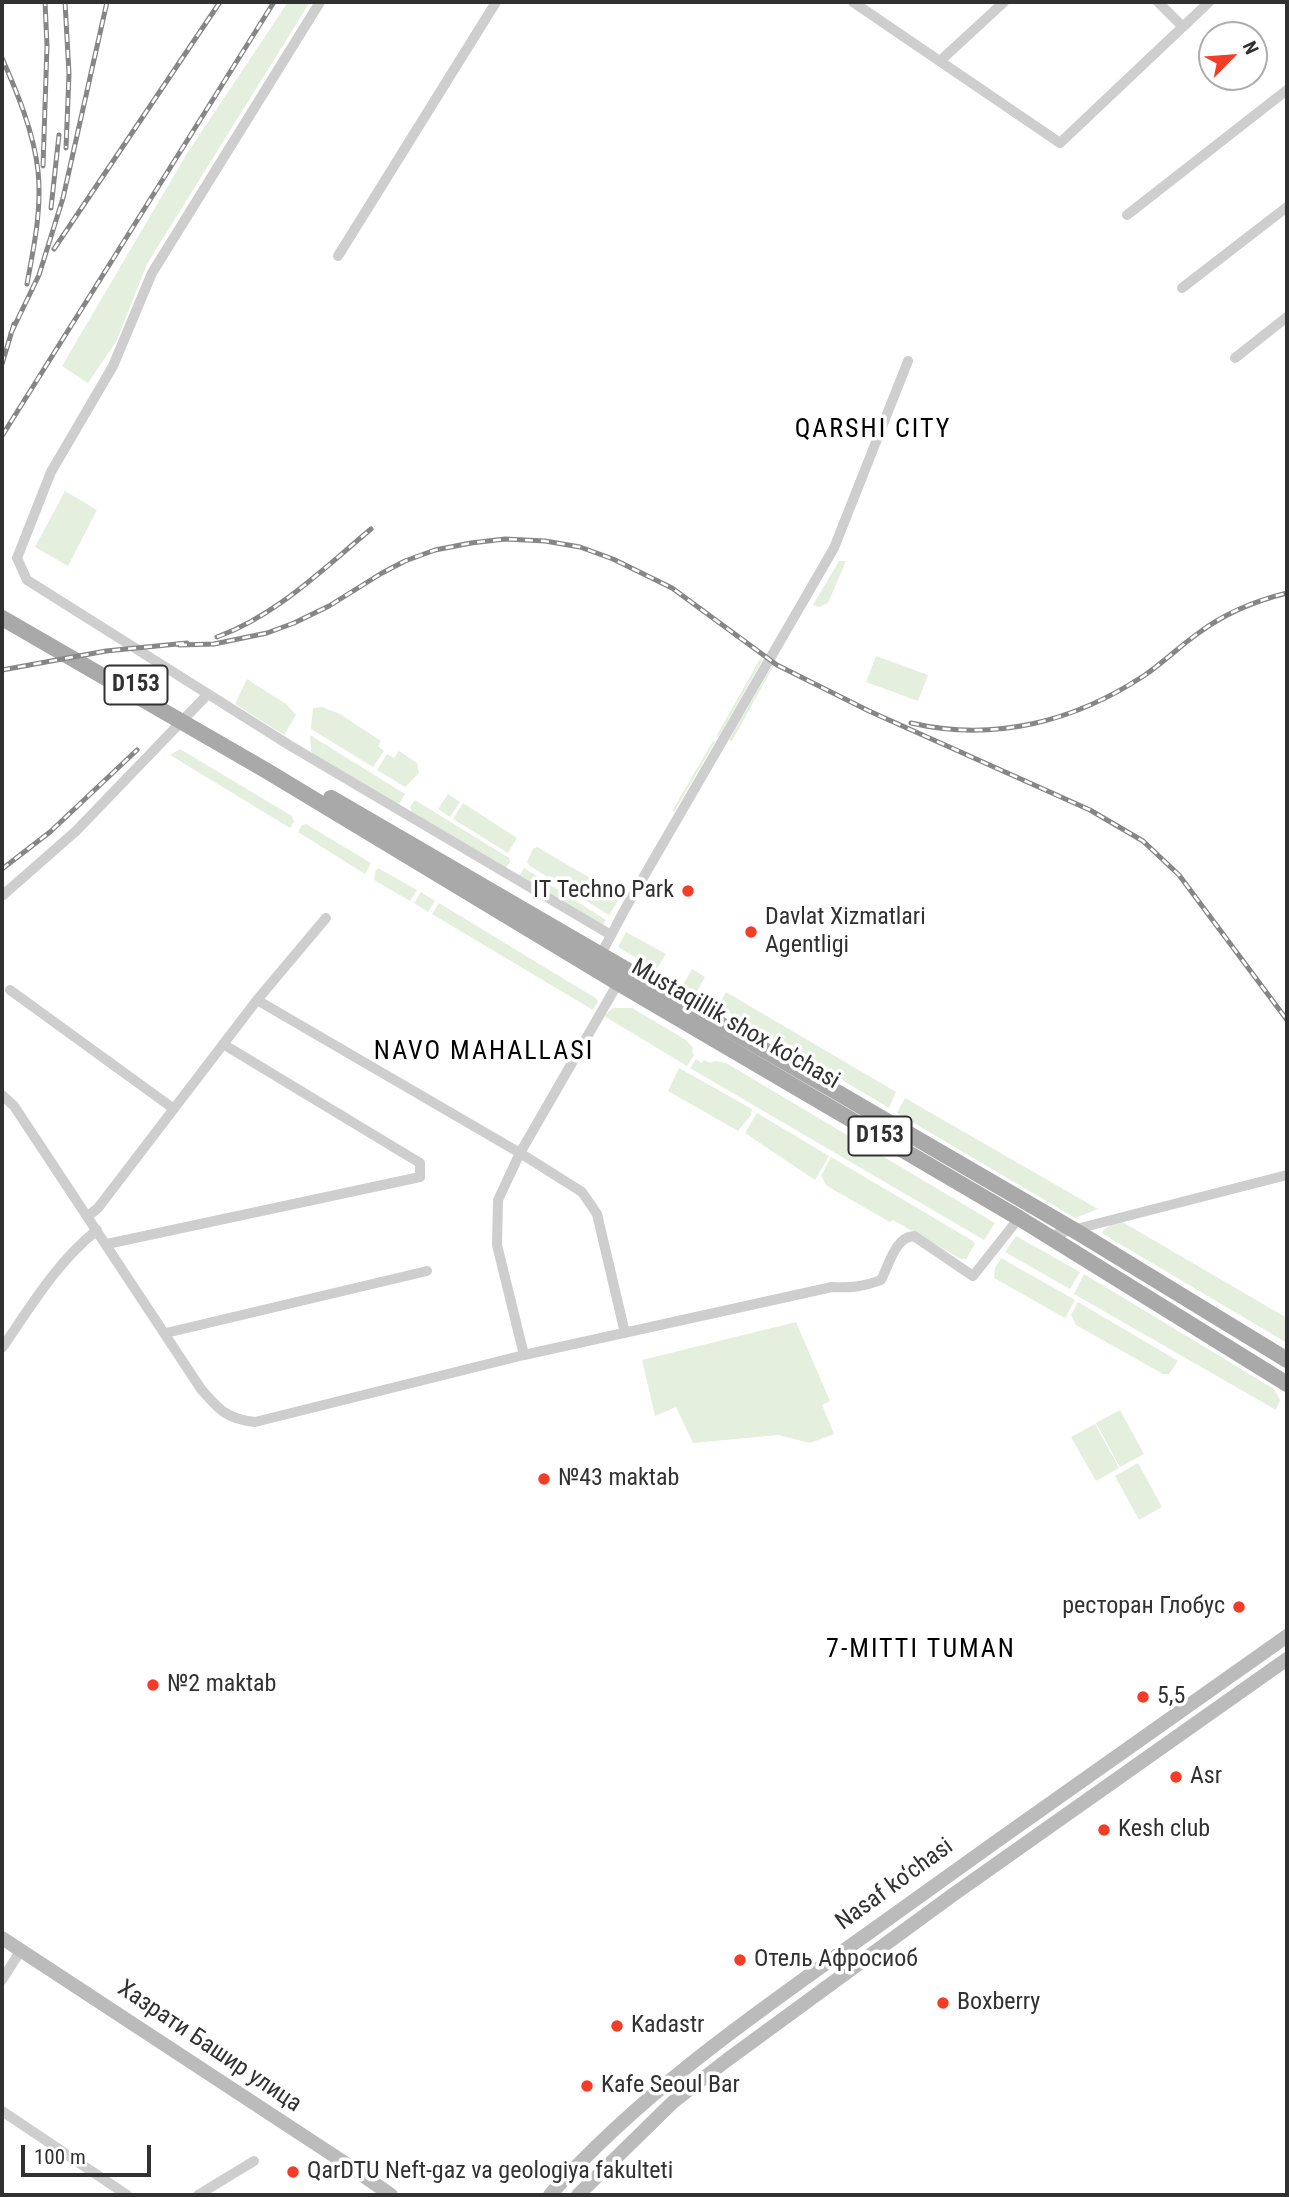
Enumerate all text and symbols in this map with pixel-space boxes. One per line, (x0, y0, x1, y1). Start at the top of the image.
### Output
north arrow (1198, 21, 1268, 91)
text: N (1238, 38, 1264, 58)
district label: QARSHI CITY (796, 414, 950, 446)
road number: D153 (104, 666, 168, 705)
place label: IT Techno Park (533, 877, 674, 905)
marker: IT Techno Park (680, 883, 696, 899)
place label: Davlat Xizmatlari Agentligi (765, 904, 926, 960)
marker: Davlat Xizmatlari Agentligi (743, 924, 759, 940)
street label: Mustaqillik shox ko'chasi (626, 954, 844, 1096)
district label: NAVO MAHALLASI (376, 1036, 592, 1068)
road number: D153 (848, 1116, 912, 1156)
place label: №43 maktab (558, 1465, 679, 1493)
marker: №43 maktab (536, 1471, 552, 1487)
place label: ресторан Глобус (1062, 1593, 1225, 1621)
marker: ресторан Глобус (1231, 1599, 1247, 1615)
district label: 7-MITTI TUMAN (828, 1634, 1014, 1666)
place label: №2 maktab (167, 1671, 276, 1699)
marker: №2 maktab (145, 1677, 161, 1693)
place label: 5,5 (1157, 1683, 1185, 1711)
marker: 5,5 (1135, 1689, 1151, 1705)
place label: Asr (1190, 1763, 1222, 1791)
marker: Asr (1168, 1769, 1184, 1785)
place label: Kesh club (1118, 1816, 1210, 1844)
marker: Kesh club (1096, 1822, 1112, 1838)
street label: Nasaf ko‘chasi (831, 1833, 959, 1937)
place label: Отель Афросиоб (754, 1946, 918, 1974)
marker: Отель Афросиоб (732, 1952, 748, 1968)
street label: Хазрати Башир улица (112, 1975, 306, 2119)
place label: Boxberry (957, 1989, 1040, 2017)
marker: Boxberry (935, 1995, 951, 2011)
place label: Kadastr (631, 2012, 704, 2040)
marker: Kadastr (609, 2018, 625, 2034)
place label: Kafe Seoul Bar (601, 2072, 740, 2100)
marker: Kafe Seoul Bar (579, 2078, 595, 2094)
scale bar (24, 2130, 154, 2174)
text: 100 m (34, 2145, 86, 2169)
place label: QarDTU Neft-gaz va geologiya fakulteti (307, 2158, 673, 2186)
marker: QarDTU Neft-gaz va geologiya fakulteti (285, 2164, 301, 2180)

